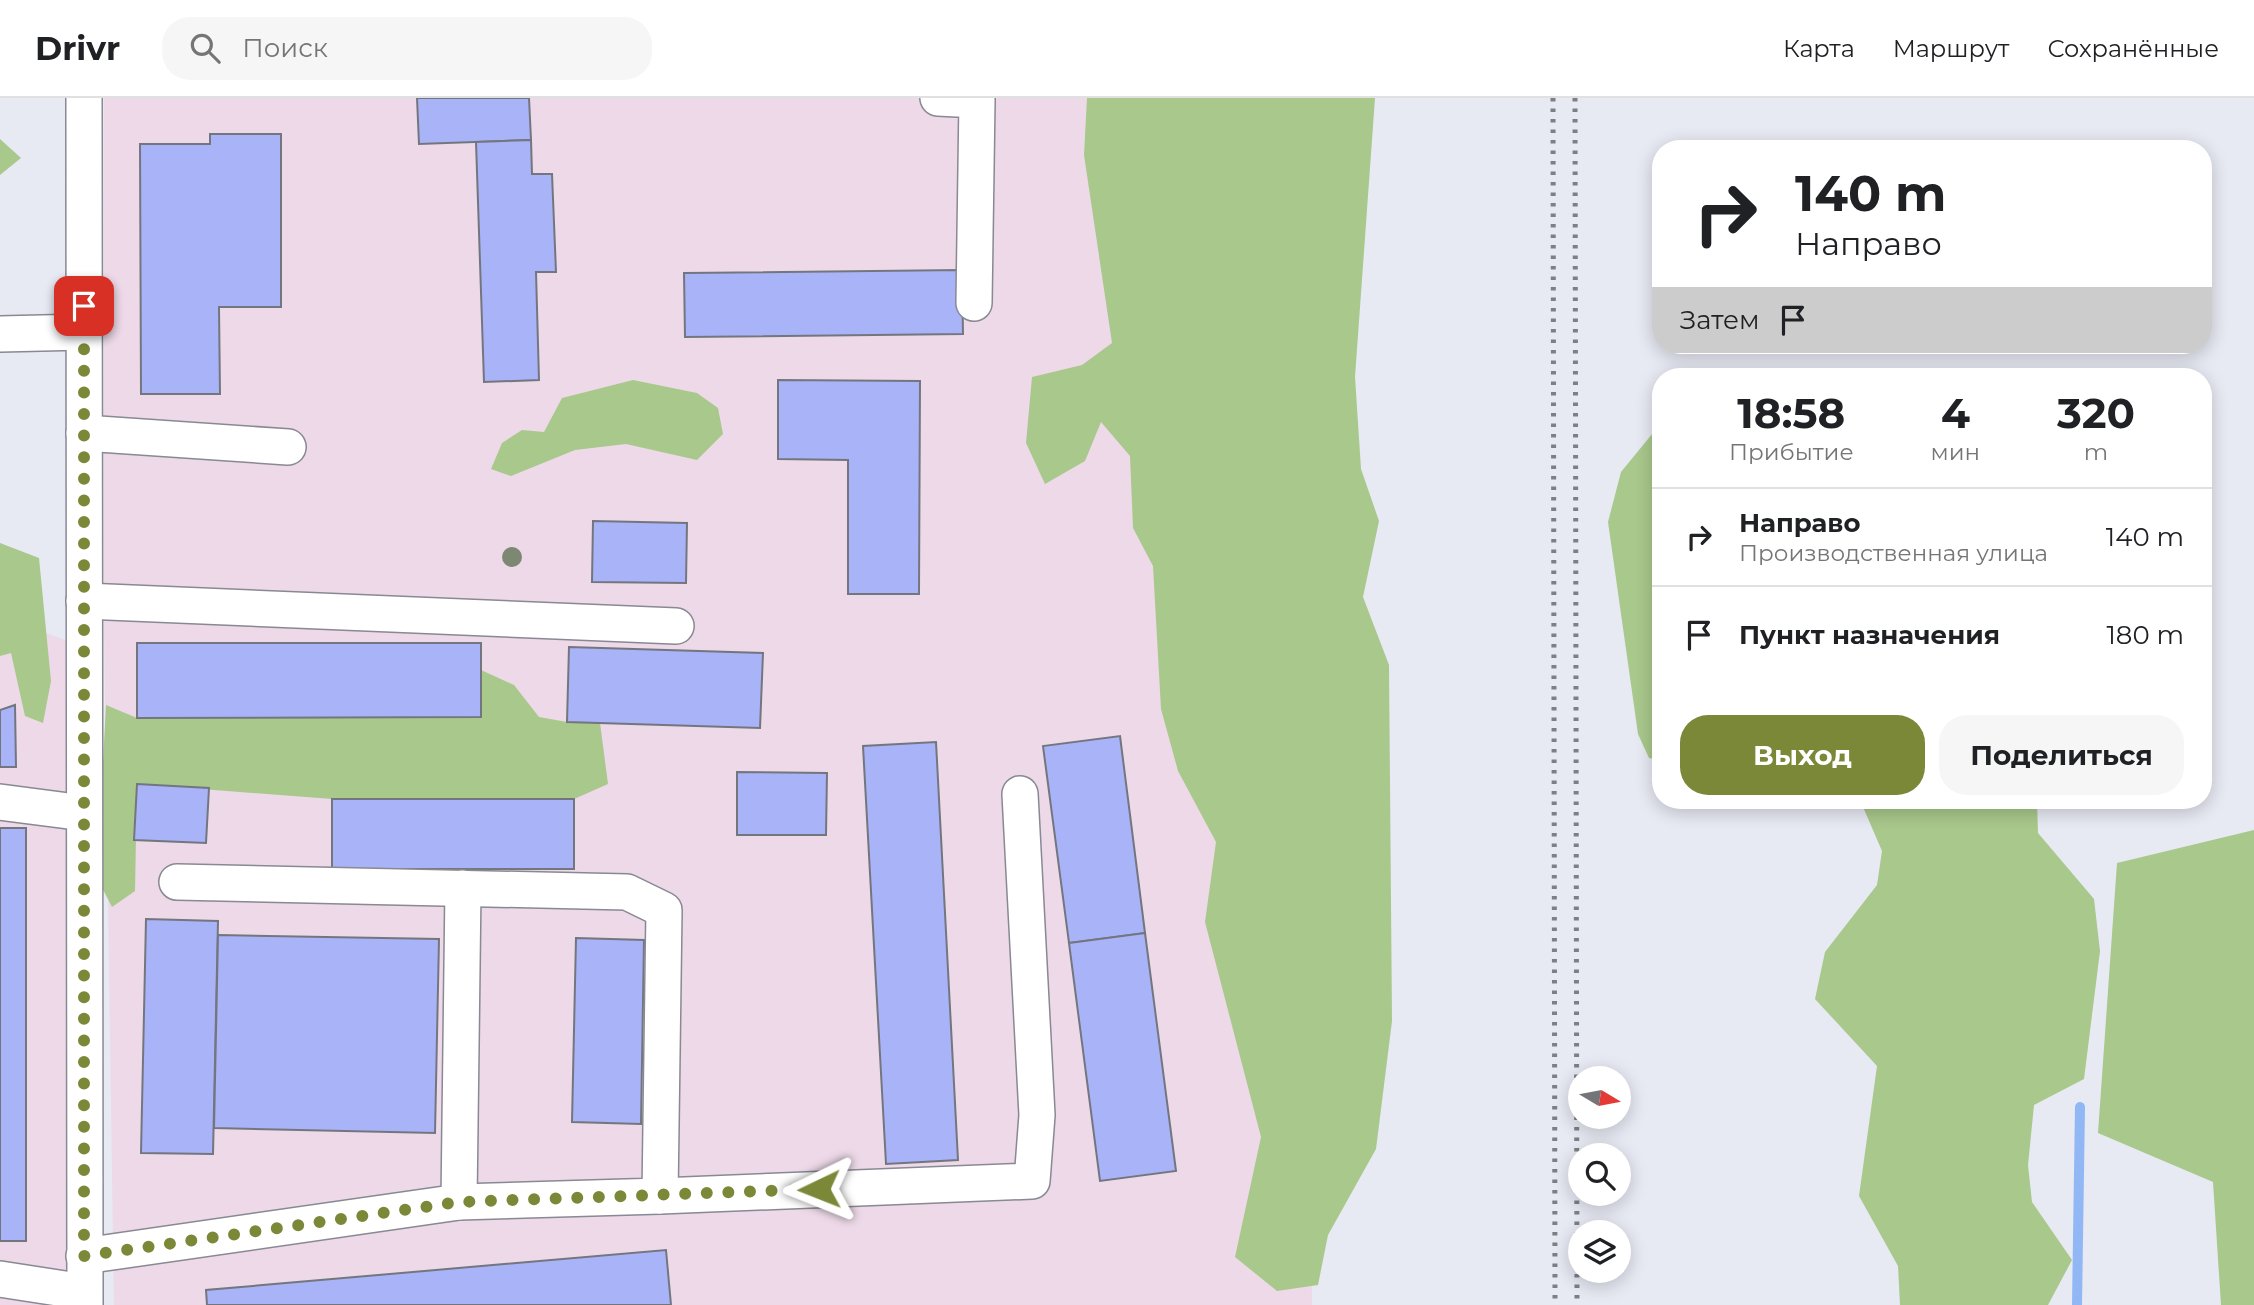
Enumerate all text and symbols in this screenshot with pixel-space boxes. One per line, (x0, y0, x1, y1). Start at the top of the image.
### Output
search box (162, 17, 652, 80)
text: Drivr (35, 28, 120, 68)
icon: search (186, 29, 224, 67)
text: Поиск (242, 32, 328, 64)
text: Карта (1783, 34, 1855, 63)
text: Маршрут (1893, 34, 2009, 63)
text: Сохранённые (2047, 34, 2219, 63)
text: 140 m (1795, 164, 1947, 223)
icon: right (1680, 168, 1771, 259)
text: Направо (1795, 224, 1942, 263)
pin (54, 276, 114, 336)
icon: arrive (65, 287, 103, 325)
icon: arrive (1774, 301, 1812, 339)
text: Затем (1680, 304, 1760, 336)
text: 18:58 (1737, 387, 1845, 439)
text: 4 (1941, 387, 1970, 439)
text: 320 (2057, 387, 2135, 439)
text: Прибытие (1729, 438, 1854, 466)
text: мин (1931, 438, 1980, 466)
text: m (2084, 438, 2108, 466)
text: Направо (1739, 507, 1860, 539)
icon: right (1680, 518, 1718, 556)
text: 140 m (2106, 521, 2184, 553)
text: Производственная улица (1739, 539, 2048, 567)
icon: arrive (1680, 616, 1718, 654)
text: Пункт назначения (1739, 619, 2000, 651)
text: 180 m (2106, 619, 2184, 651)
button: Выход (1680, 715, 1925, 795)
button: Поделиться (1939, 715, 2184, 795)
north arrow (1568, 1066, 1631, 1129)
map controls (1568, 1066, 1631, 1283)
button: search (1568, 1143, 1631, 1206)
position arrow (782, 1152, 856, 1226)
button: layers (1568, 1220, 1631, 1283)

